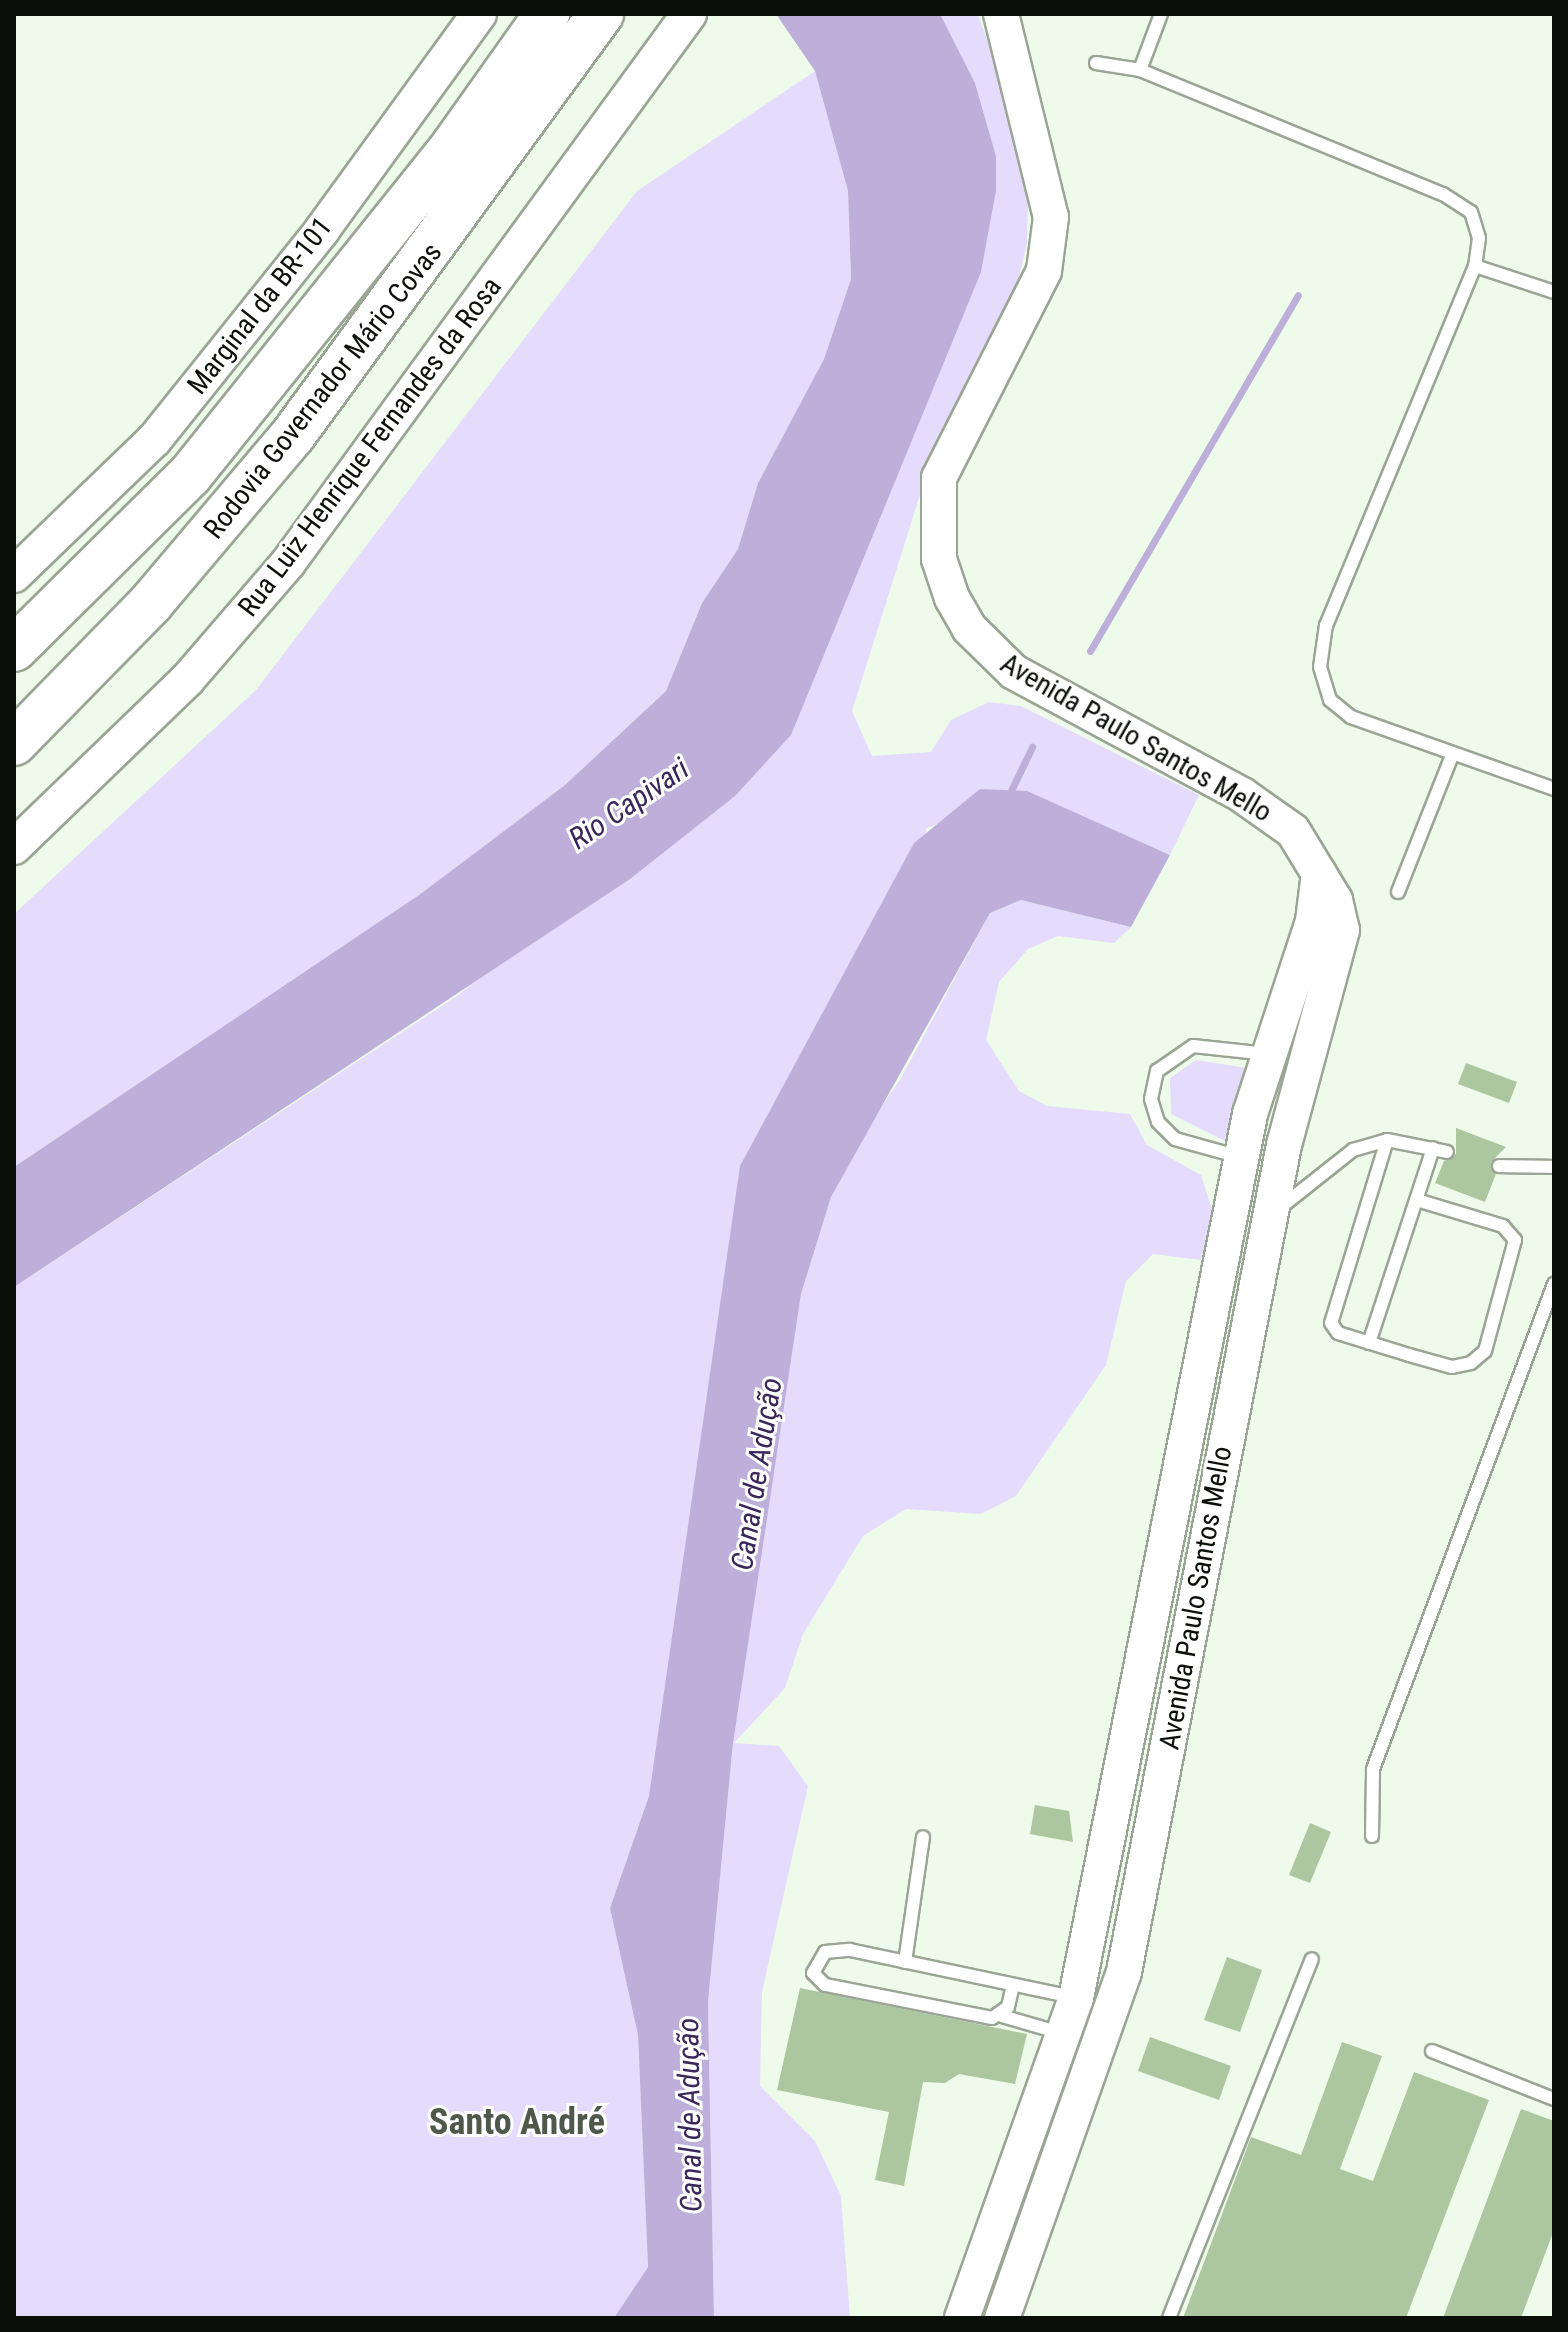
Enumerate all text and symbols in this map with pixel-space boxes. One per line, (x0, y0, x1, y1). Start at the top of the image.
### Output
street label: Marginal da BR-101 (181, 211, 339, 401)
street label: Rodovia Governador Mário Covas (197, 236, 449, 546)
street label: Rua Luiz Henrique Fernandes da Rosa (231, 271, 509, 623)
street label: Avenida Paulo Santos Mello (995, 647, 1277, 829)
water label: Rio Capivari (562, 751, 696, 857)
water label: Canal de Adução (724, 1375, 790, 1573)
street label: Avenida Paulo Santos Mello (1153, 1444, 1239, 1752)
water label: Canal de Adução (670, 2018, 710, 2212)
district label: Santo André (429, 2101, 605, 2145)

